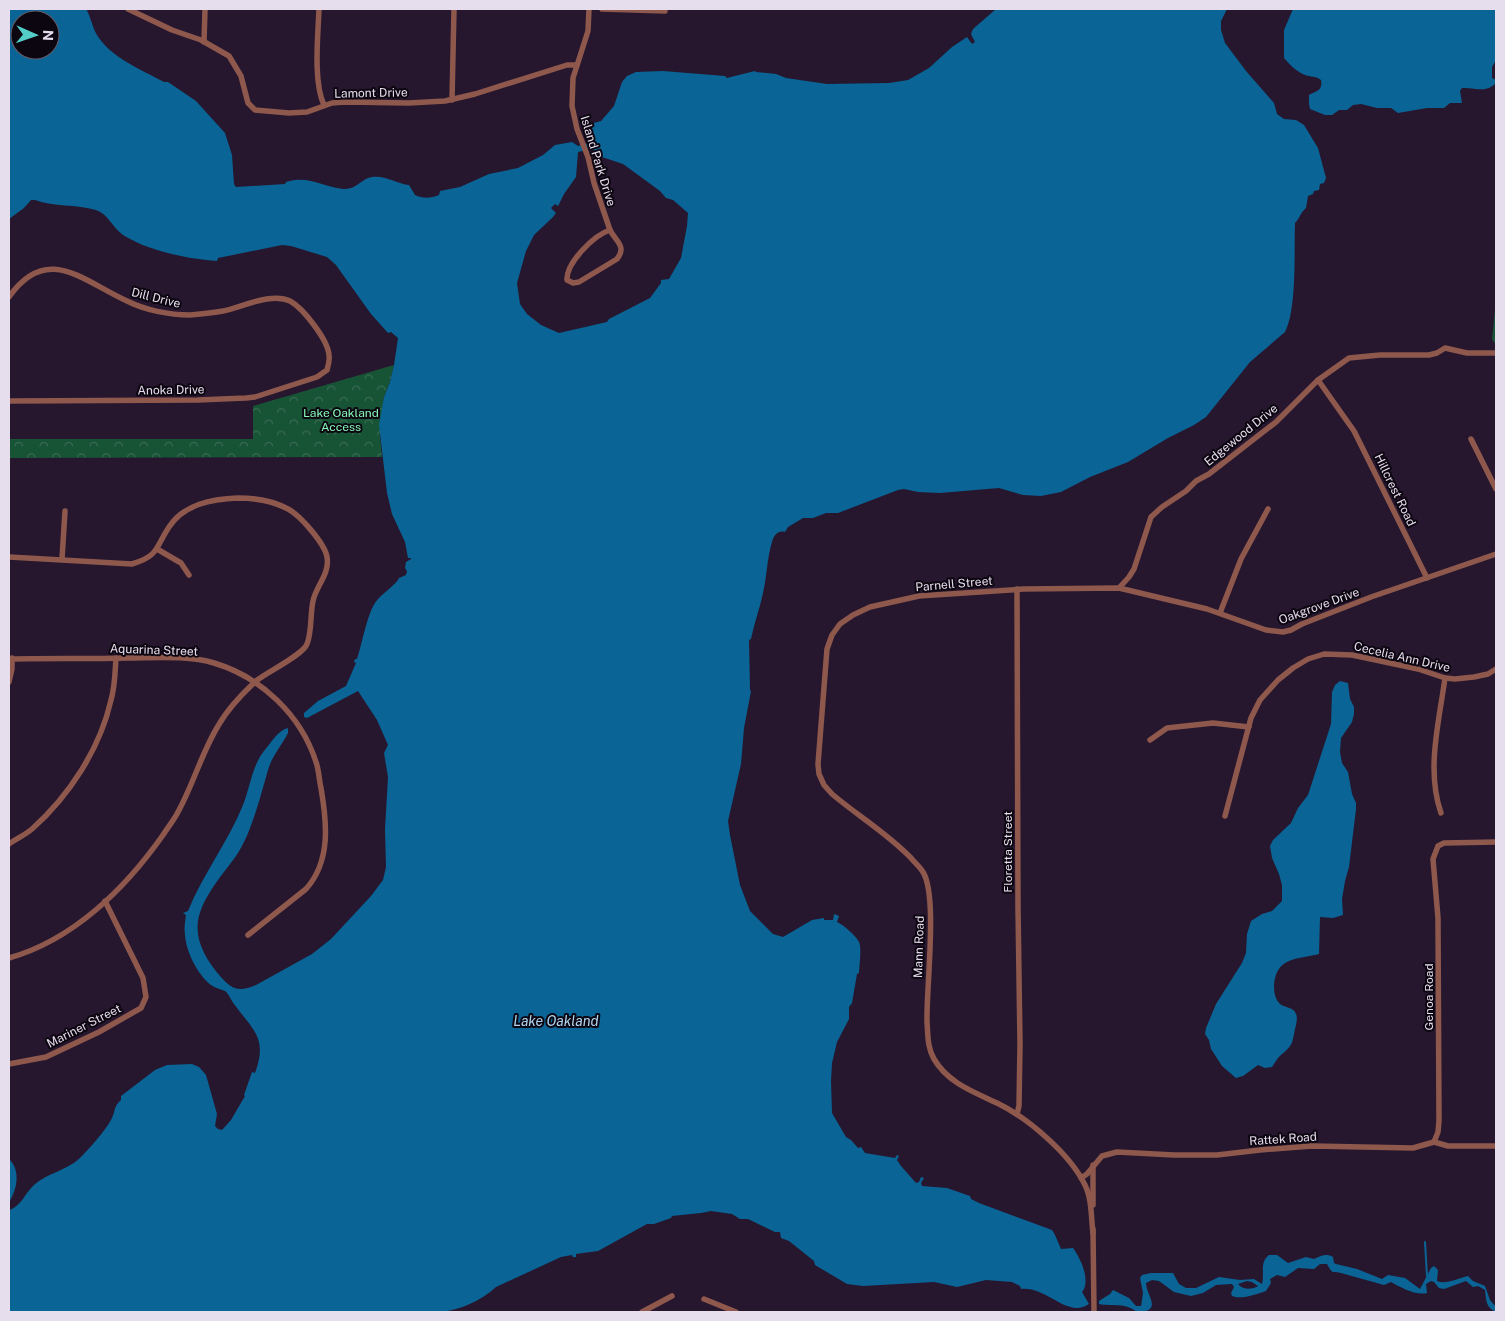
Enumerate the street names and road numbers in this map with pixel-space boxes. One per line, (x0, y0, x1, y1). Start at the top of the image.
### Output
street label: Lamont Drive (334, 85, 408, 101)
street label: Island Park Drive (578, 114, 618, 208)
street label: Dill Drive (130, 285, 182, 311)
street label: Anoka Drive (137, 382, 205, 398)
street label: Edgewood Drive (1202, 401, 1281, 469)
street label: Hillcrest Road (1371, 452, 1419, 528)
street label: Parnell Street (915, 574, 994, 594)
street label: Oakgrove Drive (1277, 585, 1361, 627)
street label: Cecelia Ann Drive (1352, 639, 1452, 675)
street label: Aquarina Street (110, 641, 199, 659)
street label: Floretta Street (1001, 811, 1015, 893)
street label: Mann Road (911, 916, 927, 978)
street label: Genoa Road (1422, 963, 1436, 1031)
street label: Mariner Street (45, 1001, 124, 1051)
street label: Rattek Road (1249, 1130, 1317, 1148)

